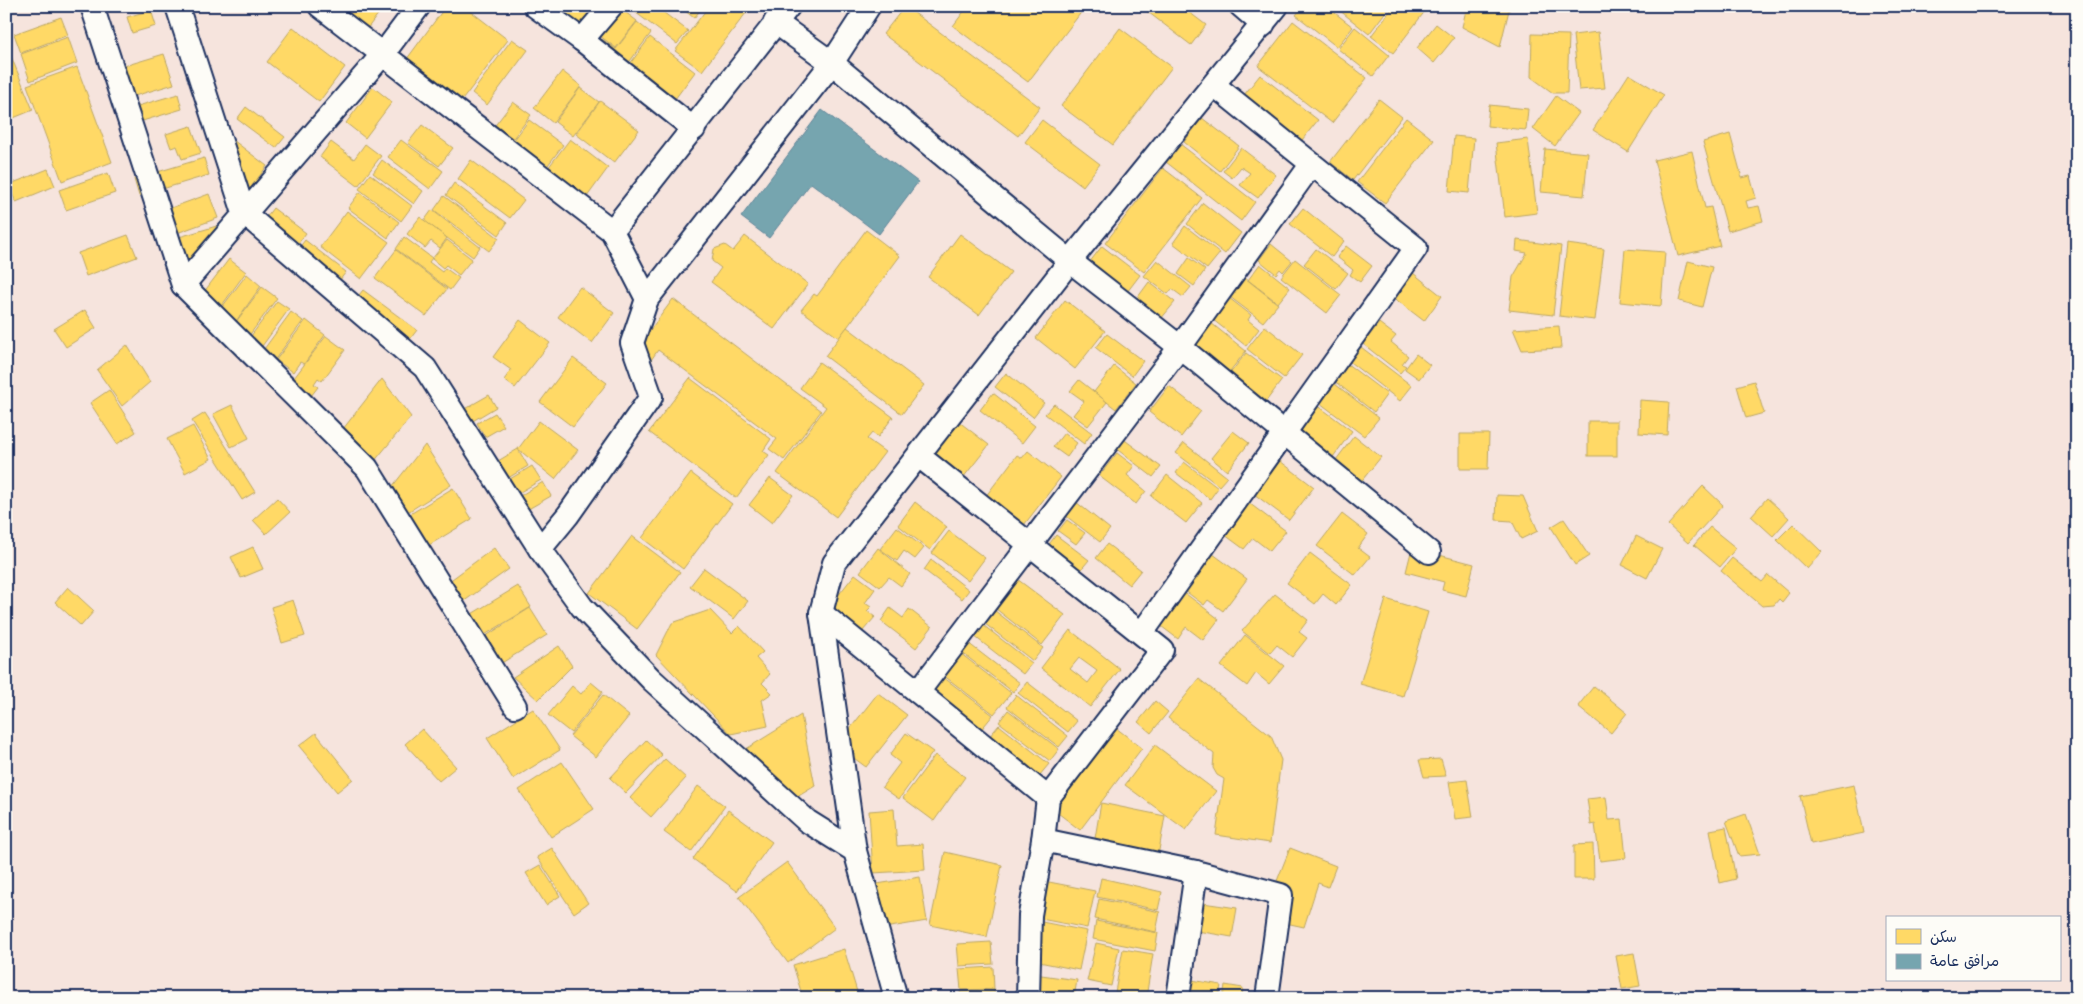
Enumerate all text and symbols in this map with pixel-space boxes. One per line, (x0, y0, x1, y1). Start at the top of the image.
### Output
legend (1886, 916, 2060, 982)
text: سكن (1930, 926, 1957, 946)
text: مرافق عامة (1930, 950, 1999, 970)

